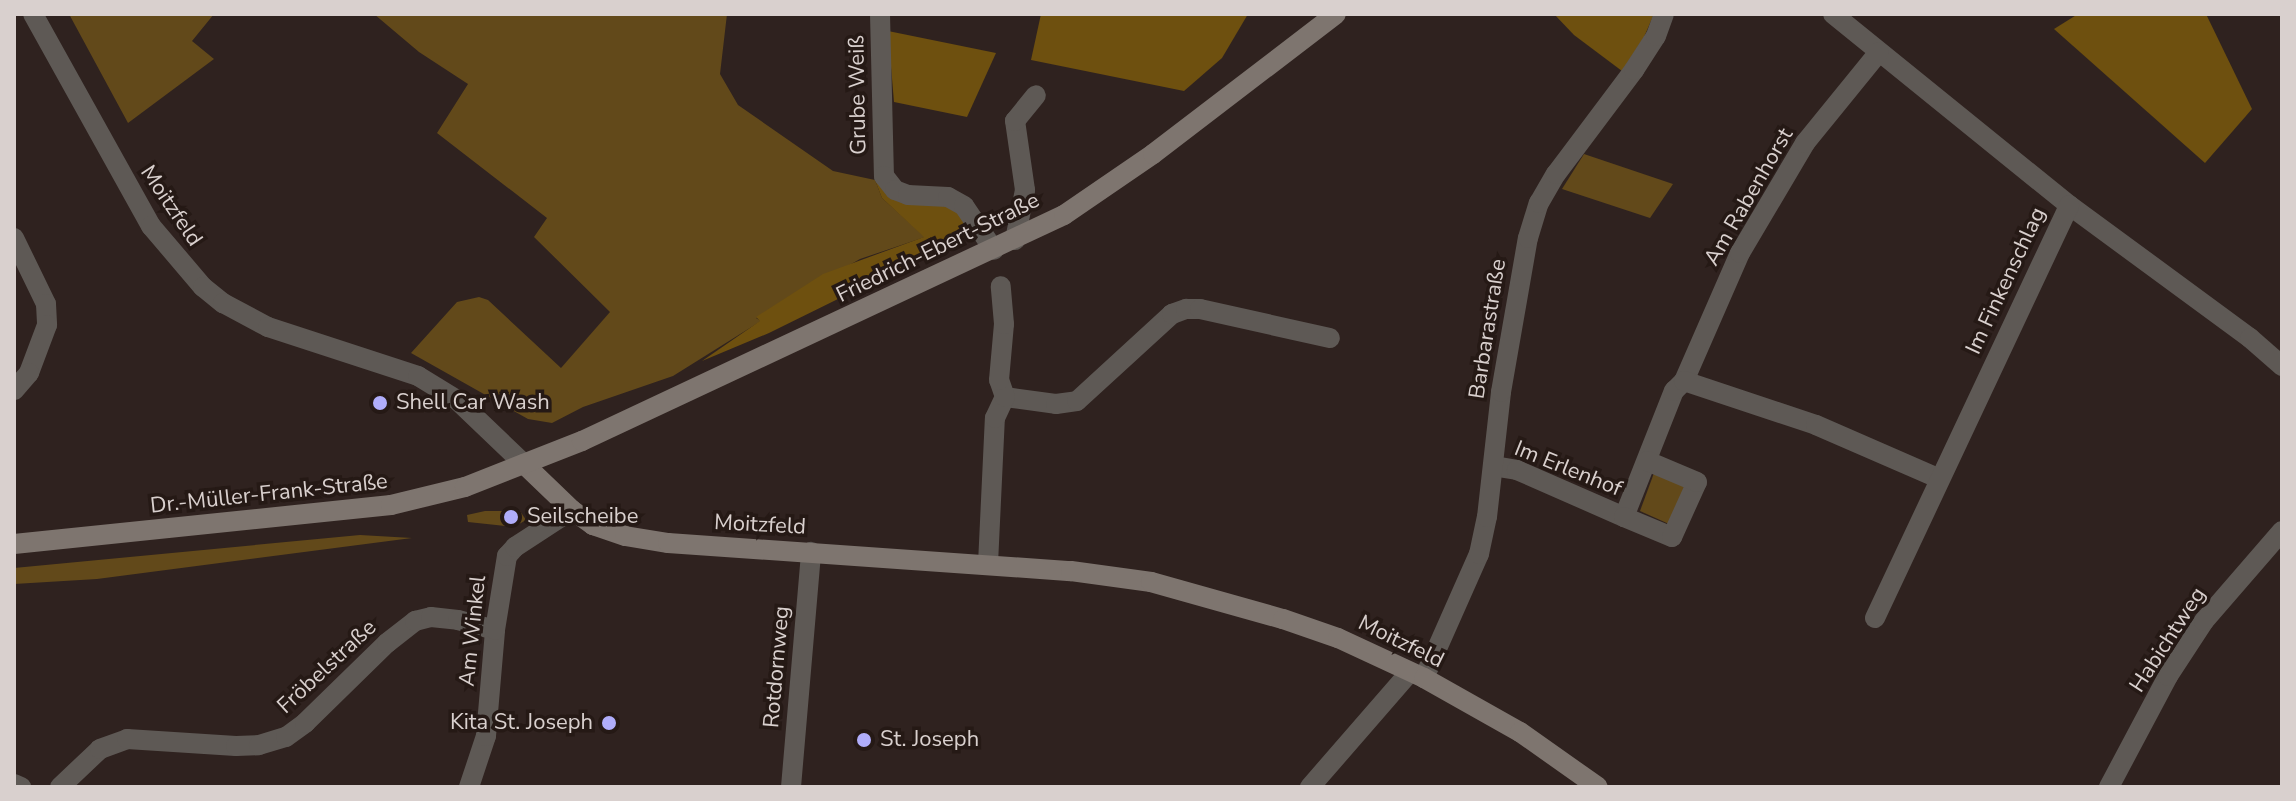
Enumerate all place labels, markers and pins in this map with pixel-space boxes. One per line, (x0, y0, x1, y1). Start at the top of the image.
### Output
place label: Shell Car Wash (396, 390, 550, 416)
marker: Shell Car Wash (371, 394, 389, 412)
place label: Seilscheibe (527, 504, 638, 530)
marker: Seilscheibe (502, 508, 520, 526)
place label: Kita St. Joseph (450, 710, 593, 736)
marker: Kita St. Joseph (600, 714, 618, 732)
place label: St. Joseph (880, 727, 979, 753)
marker: St. Joseph (855, 731, 873, 749)

